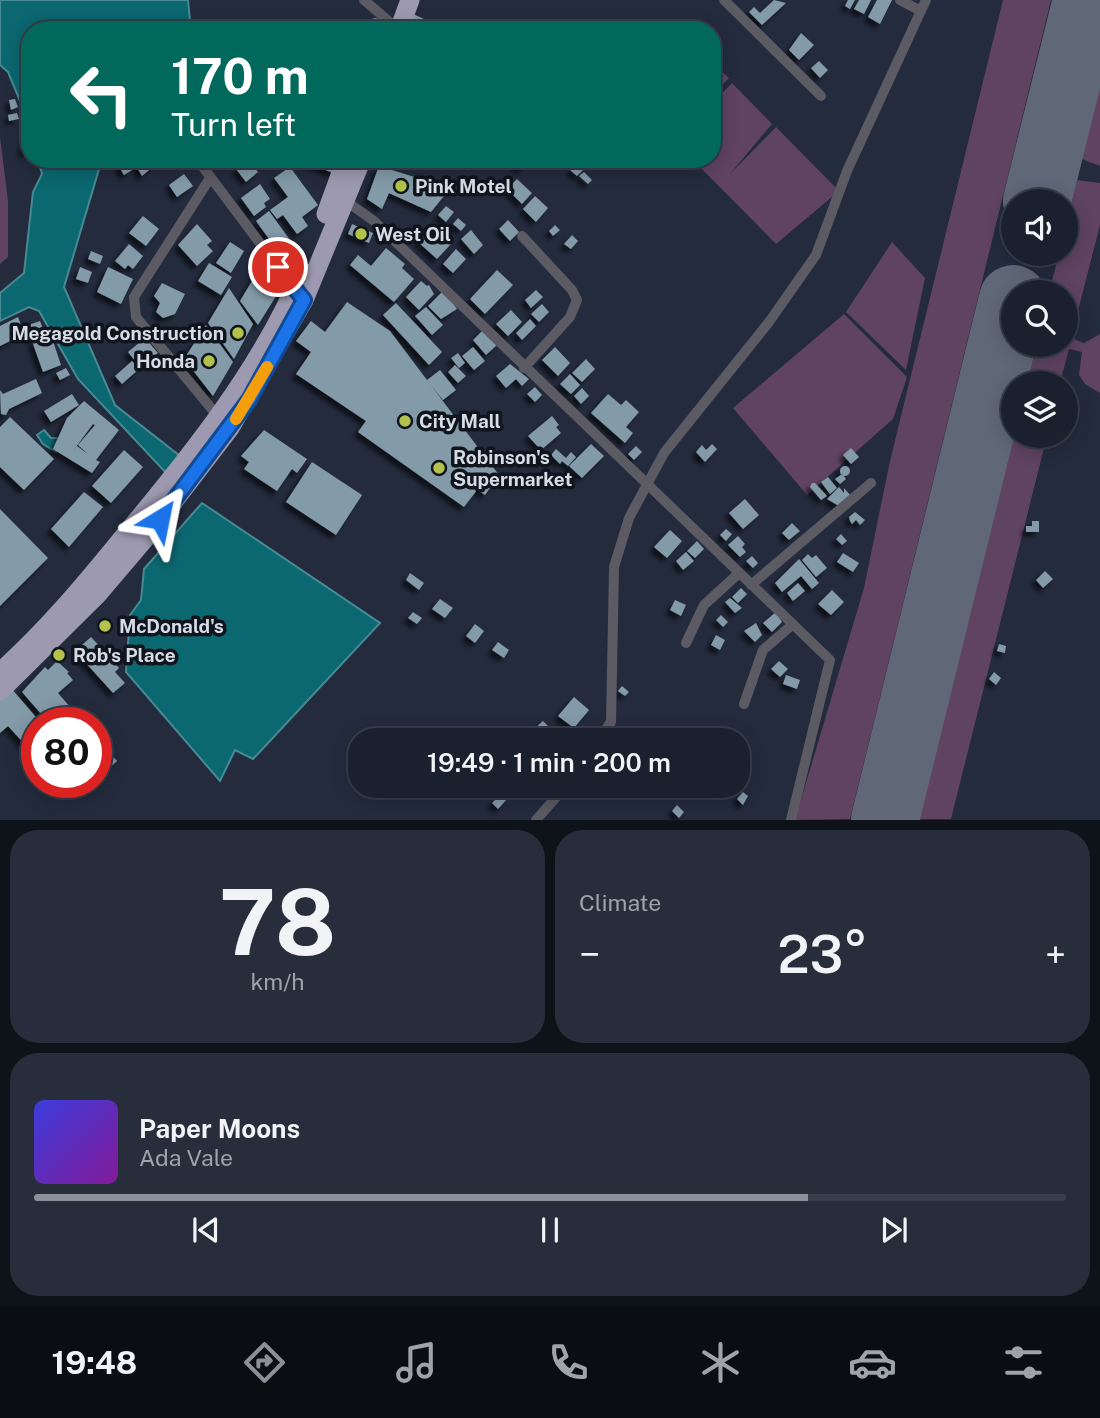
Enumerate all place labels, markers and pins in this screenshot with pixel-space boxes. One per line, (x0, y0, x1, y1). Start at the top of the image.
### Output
place label: Pink Motel (415, 175, 512, 197)
marker: Pink Motel (393, 178, 409, 194)
place label: West Oil (375, 223, 451, 245)
marker: West Oil (353, 226, 369, 242)
pin (248, 237, 308, 297)
place label: Megagold Construction (11, 322, 224, 344)
marker: Megagold Construction (230, 325, 246, 341)
place label: Honda (136, 350, 195, 372)
marker: Honda (201, 353, 217, 369)
place label: City Mall (419, 410, 501, 432)
marker: City Mall (397, 413, 413, 429)
place label: Robinson's Supermarket (453, 446, 573, 490)
marker: Robinson's Supermarket (431, 460, 447, 476)
place label: McDonald's (119, 615, 224, 637)
marker: McDonald's (97, 618, 113, 634)
place label: Rob's Place (73, 644, 176, 666)
marker: Rob's Place (51, 647, 67, 663)

